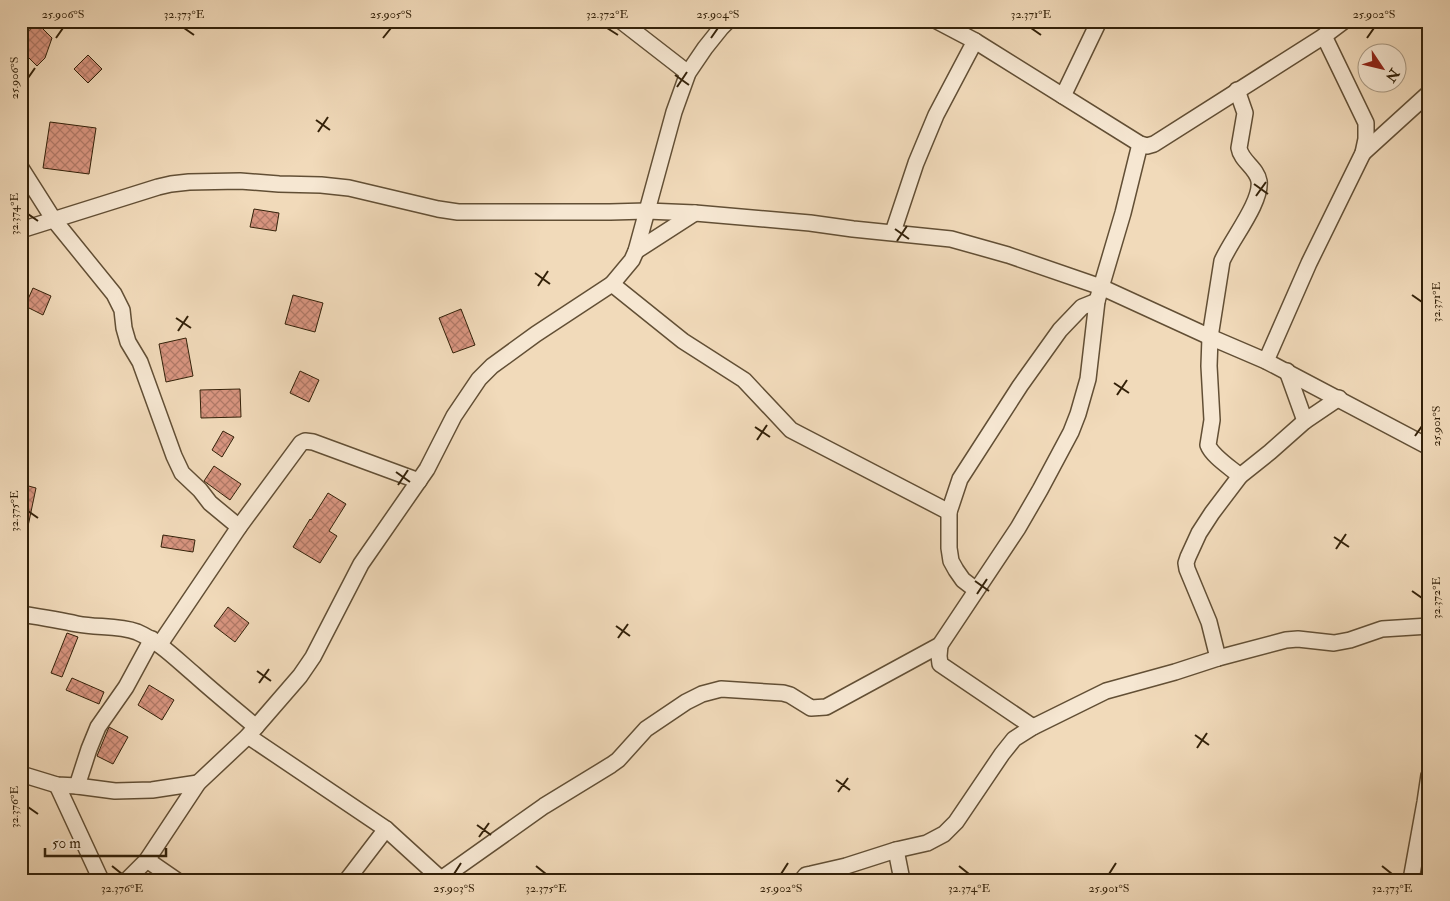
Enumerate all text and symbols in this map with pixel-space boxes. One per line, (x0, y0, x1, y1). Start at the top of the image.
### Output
text: 25.906°S (42, 7, 84, 22)
text: 32.373°E (164, 7, 205, 22)
text: 25.905°S (370, 7, 412, 22)
text: 32.372°E (586, 7, 628, 22)
text: 25.904°S (696, 7, 740, 22)
text: 32.371°E (1011, 7, 1051, 22)
text: 25.902°S (1353, 7, 1395, 22)
north arrow (1358, 42, 1408, 92)
text: 25.906°S (7, 57, 22, 99)
text: N (1381, 64, 1403, 86)
text: 32.374°E (7, 193, 22, 235)
text: 32.371°E (1429, 282, 1444, 322)
text: 25.901°S (1429, 406, 1444, 446)
text: 32.375°E (7, 490, 22, 532)
text: 32.372°E (1429, 577, 1444, 619)
text: 32.376°E (7, 786, 22, 828)
scale bar (45, 826, 166, 858)
text: 50 m (52, 834, 81, 853)
text: 32.376°E (101, 881, 143, 896)
text: 25.903°S (433, 881, 475, 896)
text: 32.375°E (525, 881, 567, 896)
text: 25.902°S (760, 881, 802, 896)
text: 32.374°E (948, 881, 990, 896)
text: 25.901°S (1089, 881, 1129, 896)
text: 32.373°E (1372, 881, 1413, 896)

